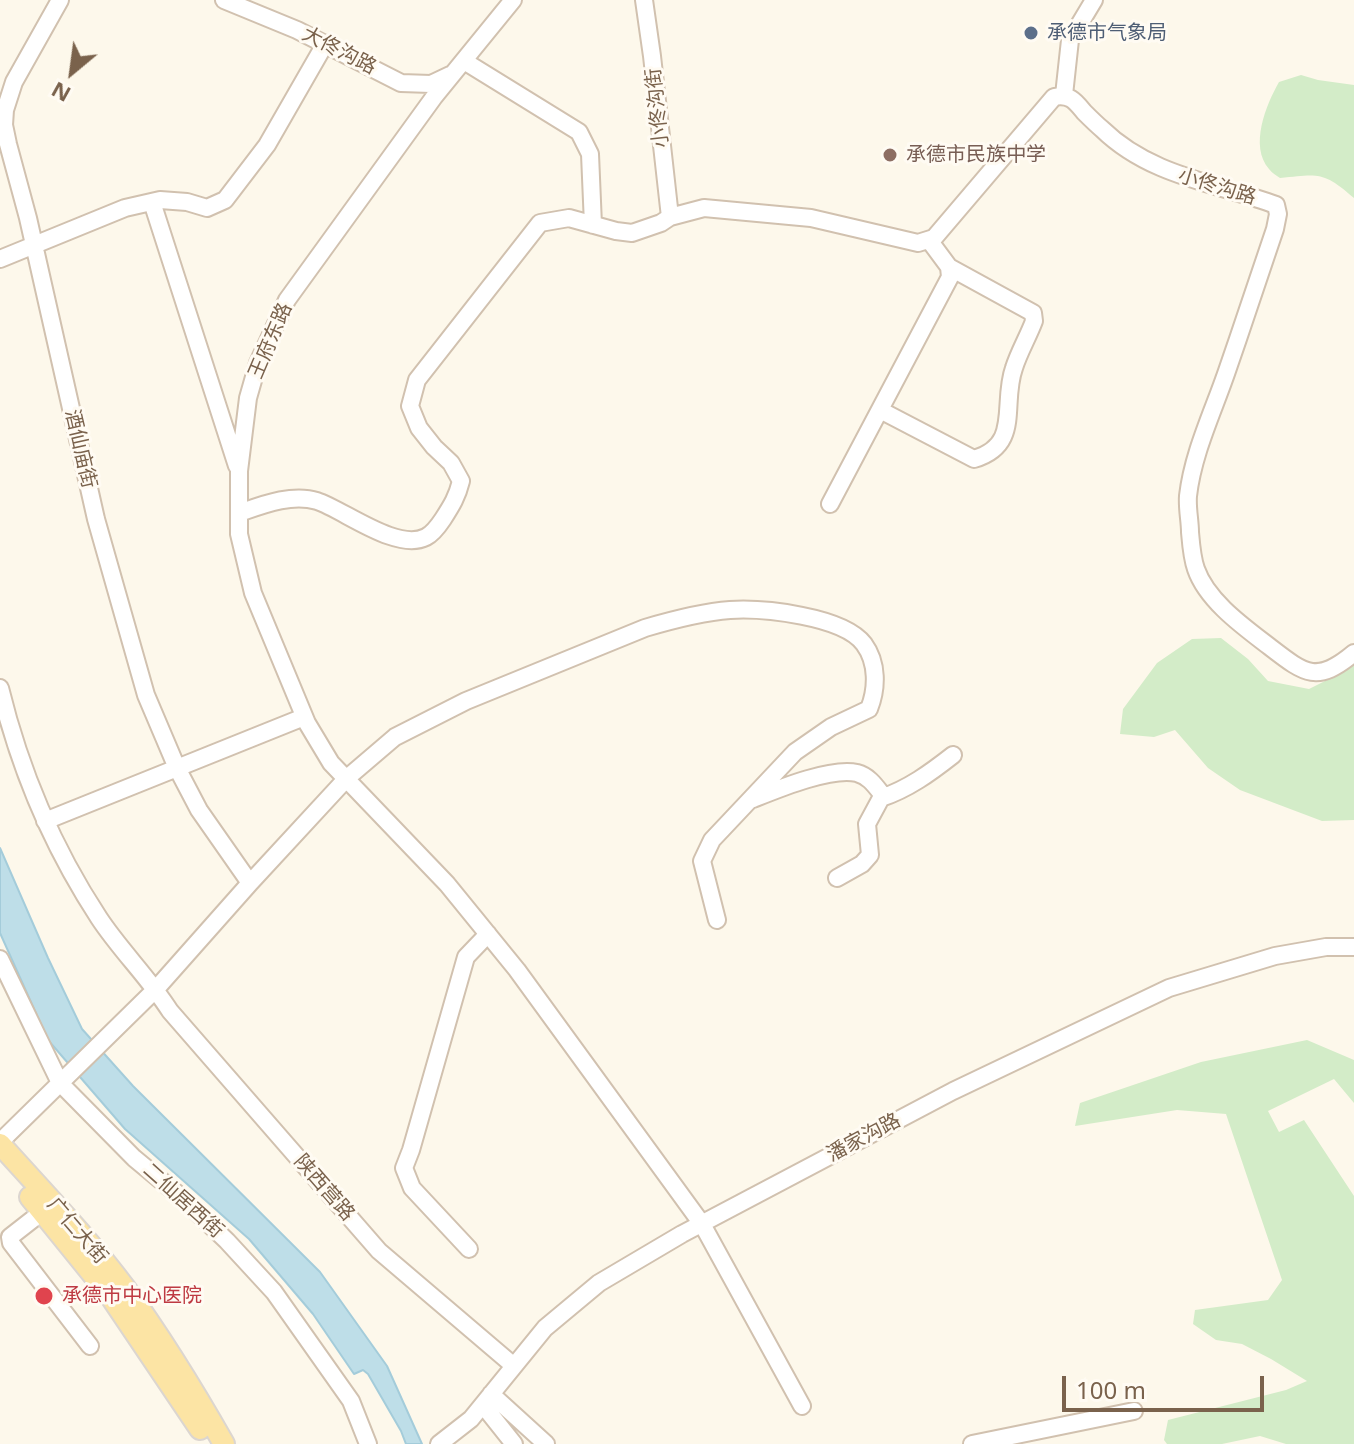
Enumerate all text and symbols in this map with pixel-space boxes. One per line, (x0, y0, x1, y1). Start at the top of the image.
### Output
place label: 承德市气象局 (1047, 21, 1167, 45)
street label: 大佟沟路 (298, 22, 380, 80)
marker: 承德市气象局 (1022, 24, 1040, 42)
north arrow (32, 32, 112, 112)
street label: 小佟沟街 (642, 67, 674, 149)
text: N (45, 76, 75, 110)
place label: 承德市民族中学 (906, 143, 1046, 167)
marker: 承德市民族中学 (881, 146, 899, 164)
street label: 小佟沟路 (1175, 164, 1259, 210)
street label: 王府东路 (244, 299, 298, 383)
street label: 酒仙庙街 (59, 407, 101, 491)
street label: 潘家沟路 (823, 1109, 905, 1167)
street label: 陕西营路 (289, 1150, 359, 1226)
street label: 二仙居西街 (138, 1159, 228, 1243)
street label: 广仁大街 (42, 1193, 112, 1269)
place label: 承德市中心医院 (62, 1284, 202, 1308)
marker: 承德市中心医院 (33, 1285, 55, 1307)
scale bar (1066, 1360, 1268, 1410)
text: 100 m (1076, 1373, 1146, 1406)

